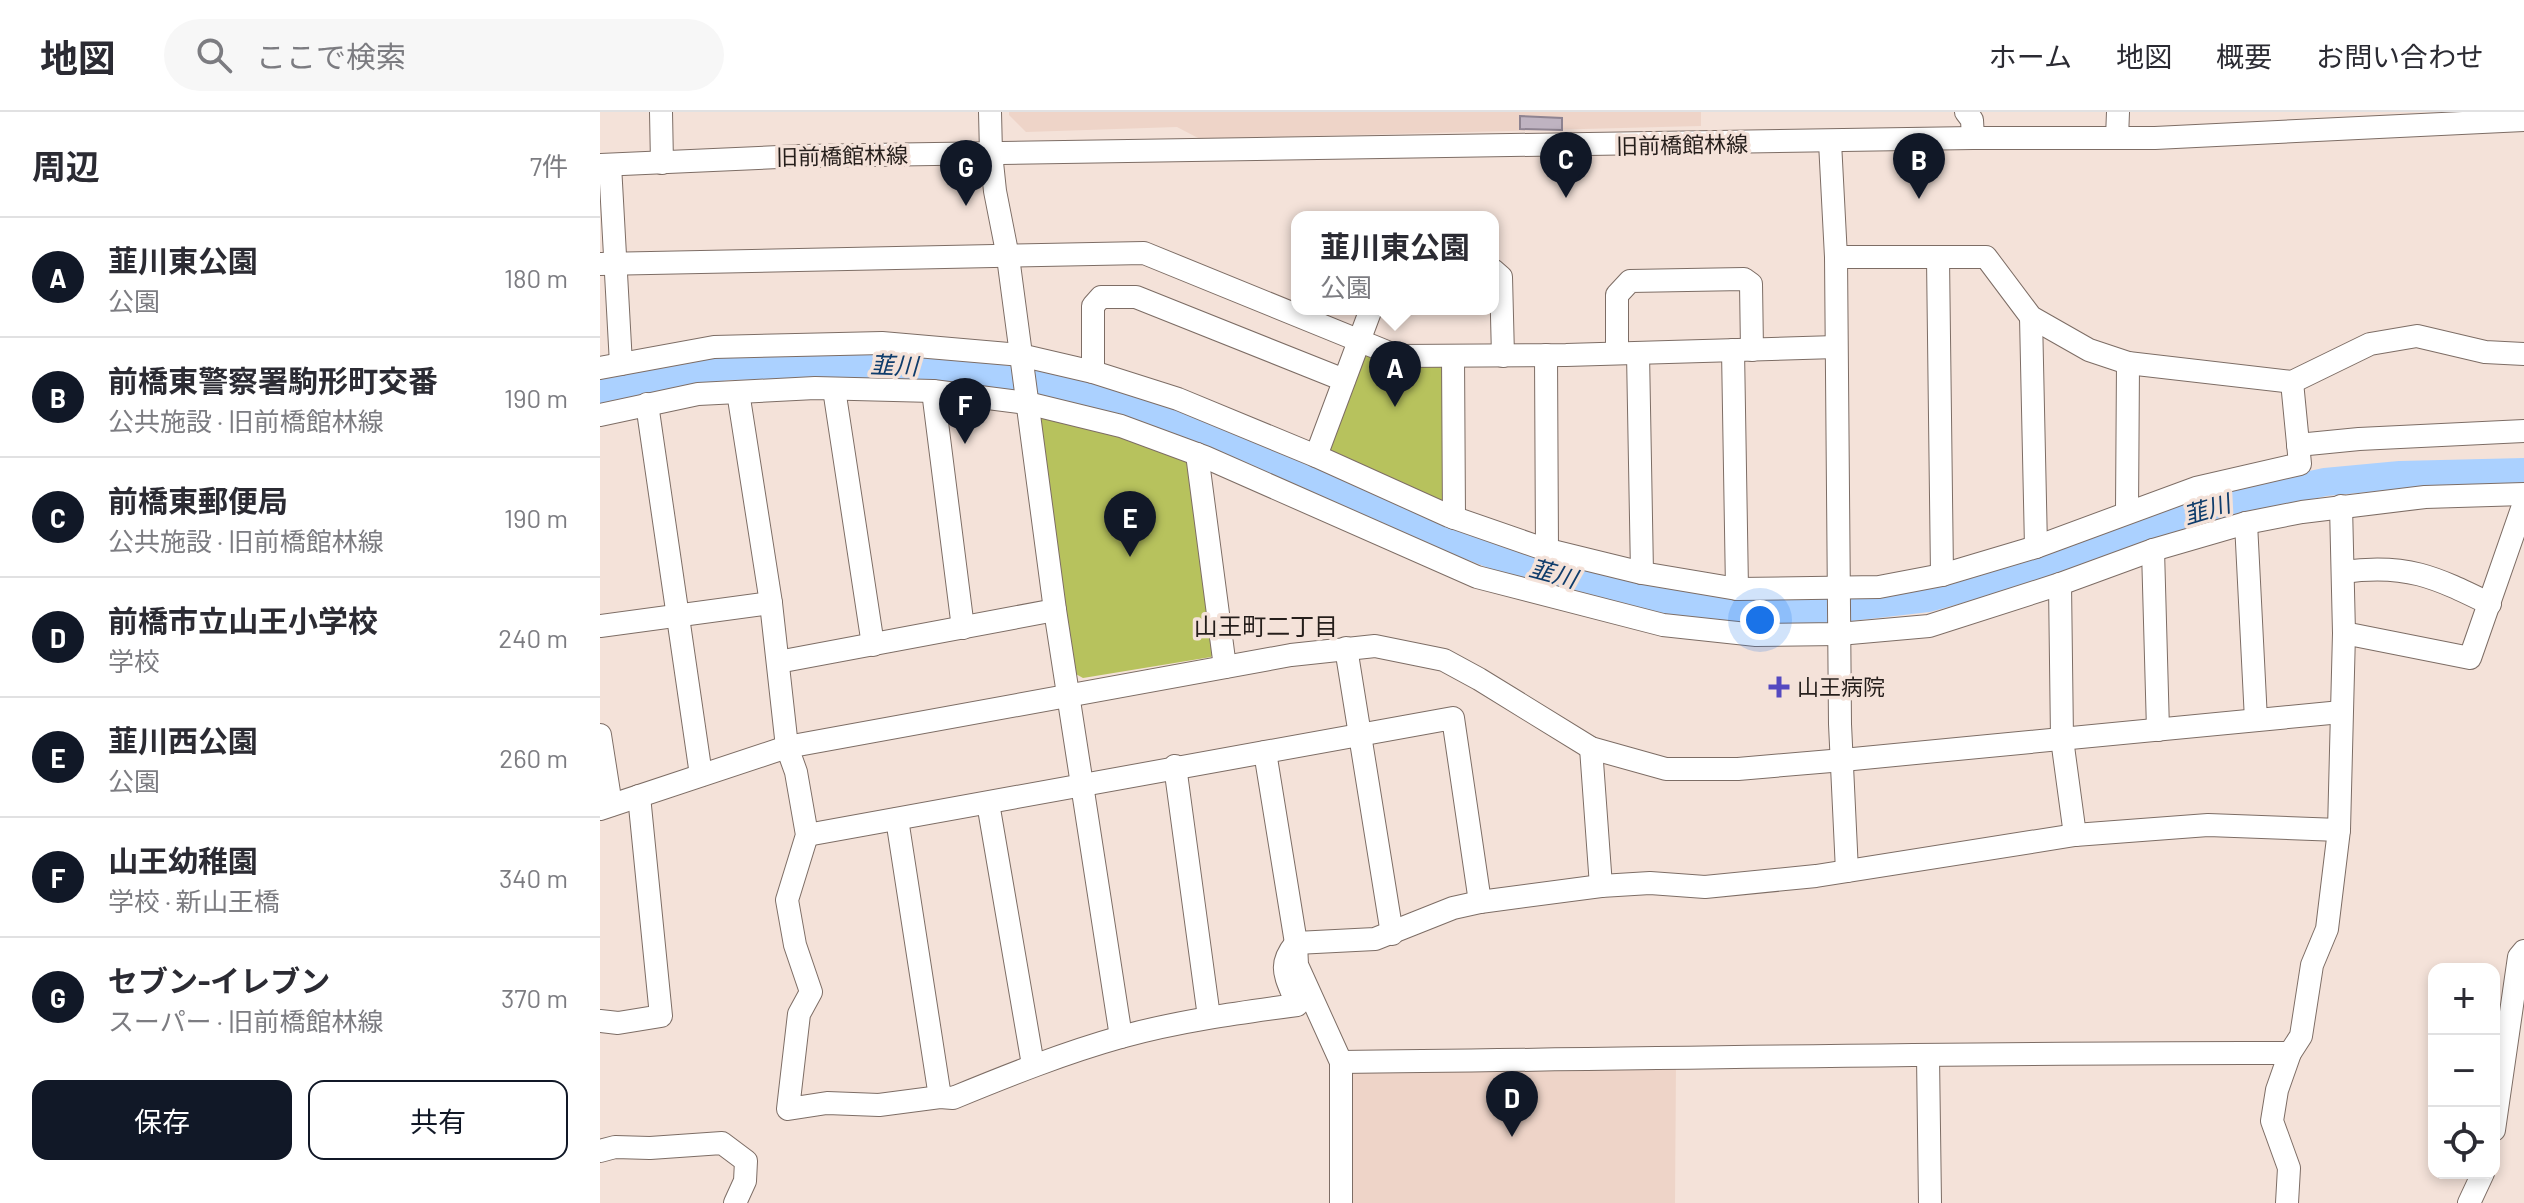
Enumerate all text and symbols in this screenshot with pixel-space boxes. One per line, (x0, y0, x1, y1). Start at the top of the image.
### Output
search box (164, 19, 724, 91)
icon: search (192, 33, 236, 77)
text: 地図 (40, 34, 116, 80)
text: ここで検索 (256, 38, 406, 74)
text: ホーム (1989, 39, 2072, 73)
text: 地図 (2116, 39, 2172, 73)
text: 概要 (2216, 39, 2272, 73)
text: お問い合わせ (2316, 39, 2484, 73)
street label: 旧前橋館林線 (1616, 130, 1748, 158)
pin: C (1540, 132, 1592, 198)
pin: B (1893, 133, 1945, 199)
pin: G (940, 140, 992, 206)
street label: 旧前橋館林線 (776, 141, 908, 169)
text: 周辺 (32, 145, 100, 186)
text: 7件 (530, 150, 568, 181)
popup (1291, 211, 1499, 315)
text: 韮川東公園 (1320, 228, 1470, 264)
text: 韮川東公園 (108, 242, 258, 278)
text: A (49, 262, 67, 293)
text: 180 m (504, 262, 568, 293)
text: 公園 (1320, 271, 1372, 302)
text: 公園 (108, 285, 160, 316)
pin: A (1369, 341, 1421, 407)
water label: 韮川 (870, 349, 922, 380)
text: 前橋東警察署駒形町交番 (108, 362, 438, 398)
pin: F (939, 378, 991, 444)
text: B (50, 382, 66, 413)
text: 190 m (504, 382, 568, 413)
text: 公共施設 · 旧前橋館林線 (108, 405, 384, 436)
text: 前橋東郵便局 (108, 482, 288, 518)
water label: 韮川 (2179, 487, 2237, 529)
pin: E (1104, 491, 1156, 557)
text: C (50, 502, 66, 533)
text: 190 m (504, 502, 568, 533)
text: 公共施設 · 旧前橋館林線 (108, 525, 384, 556)
water label: 韮川 (1526, 552, 1583, 594)
your location (1740, 600, 1780, 640)
text: 前橋市立山王小学校 (108, 602, 378, 638)
district label: 山王町二丁目 (1194, 611, 1338, 640)
text: D (50, 622, 66, 653)
text: 240 m (498, 622, 568, 653)
text: 学校 (108, 645, 160, 676)
place label: 山王病院 (1797, 673, 1885, 699)
marker: 山王病院 (1768, 676, 1790, 698)
text: 韮川西公園 (108, 722, 258, 758)
text: E (50, 742, 66, 773)
text: 260 m (499, 742, 568, 773)
text: 公園 (108, 765, 160, 796)
text: 山王幼稚園 (108, 842, 258, 878)
text: F (51, 862, 65, 893)
text: 340 m (499, 862, 568, 893)
text: 学校 · 新山王橋 (108, 885, 280, 916)
text: セブン-イレブン (108, 962, 330, 998)
map controls (2428, 963, 2500, 1179)
button: + (2428, 963, 2500, 1035)
text: G (50, 982, 66, 1013)
text: 370 m (501, 982, 568, 1013)
text: スーパー · 旧前橋館林線 (108, 1005, 384, 1036)
button: − (2428, 1035, 2500, 1107)
pin: D (1486, 1071, 1538, 1137)
button: 保存 (32, 1080, 292, 1160)
button: 共有 (308, 1080, 568, 1160)
button: locate (2428, 1107, 2500, 1179)

